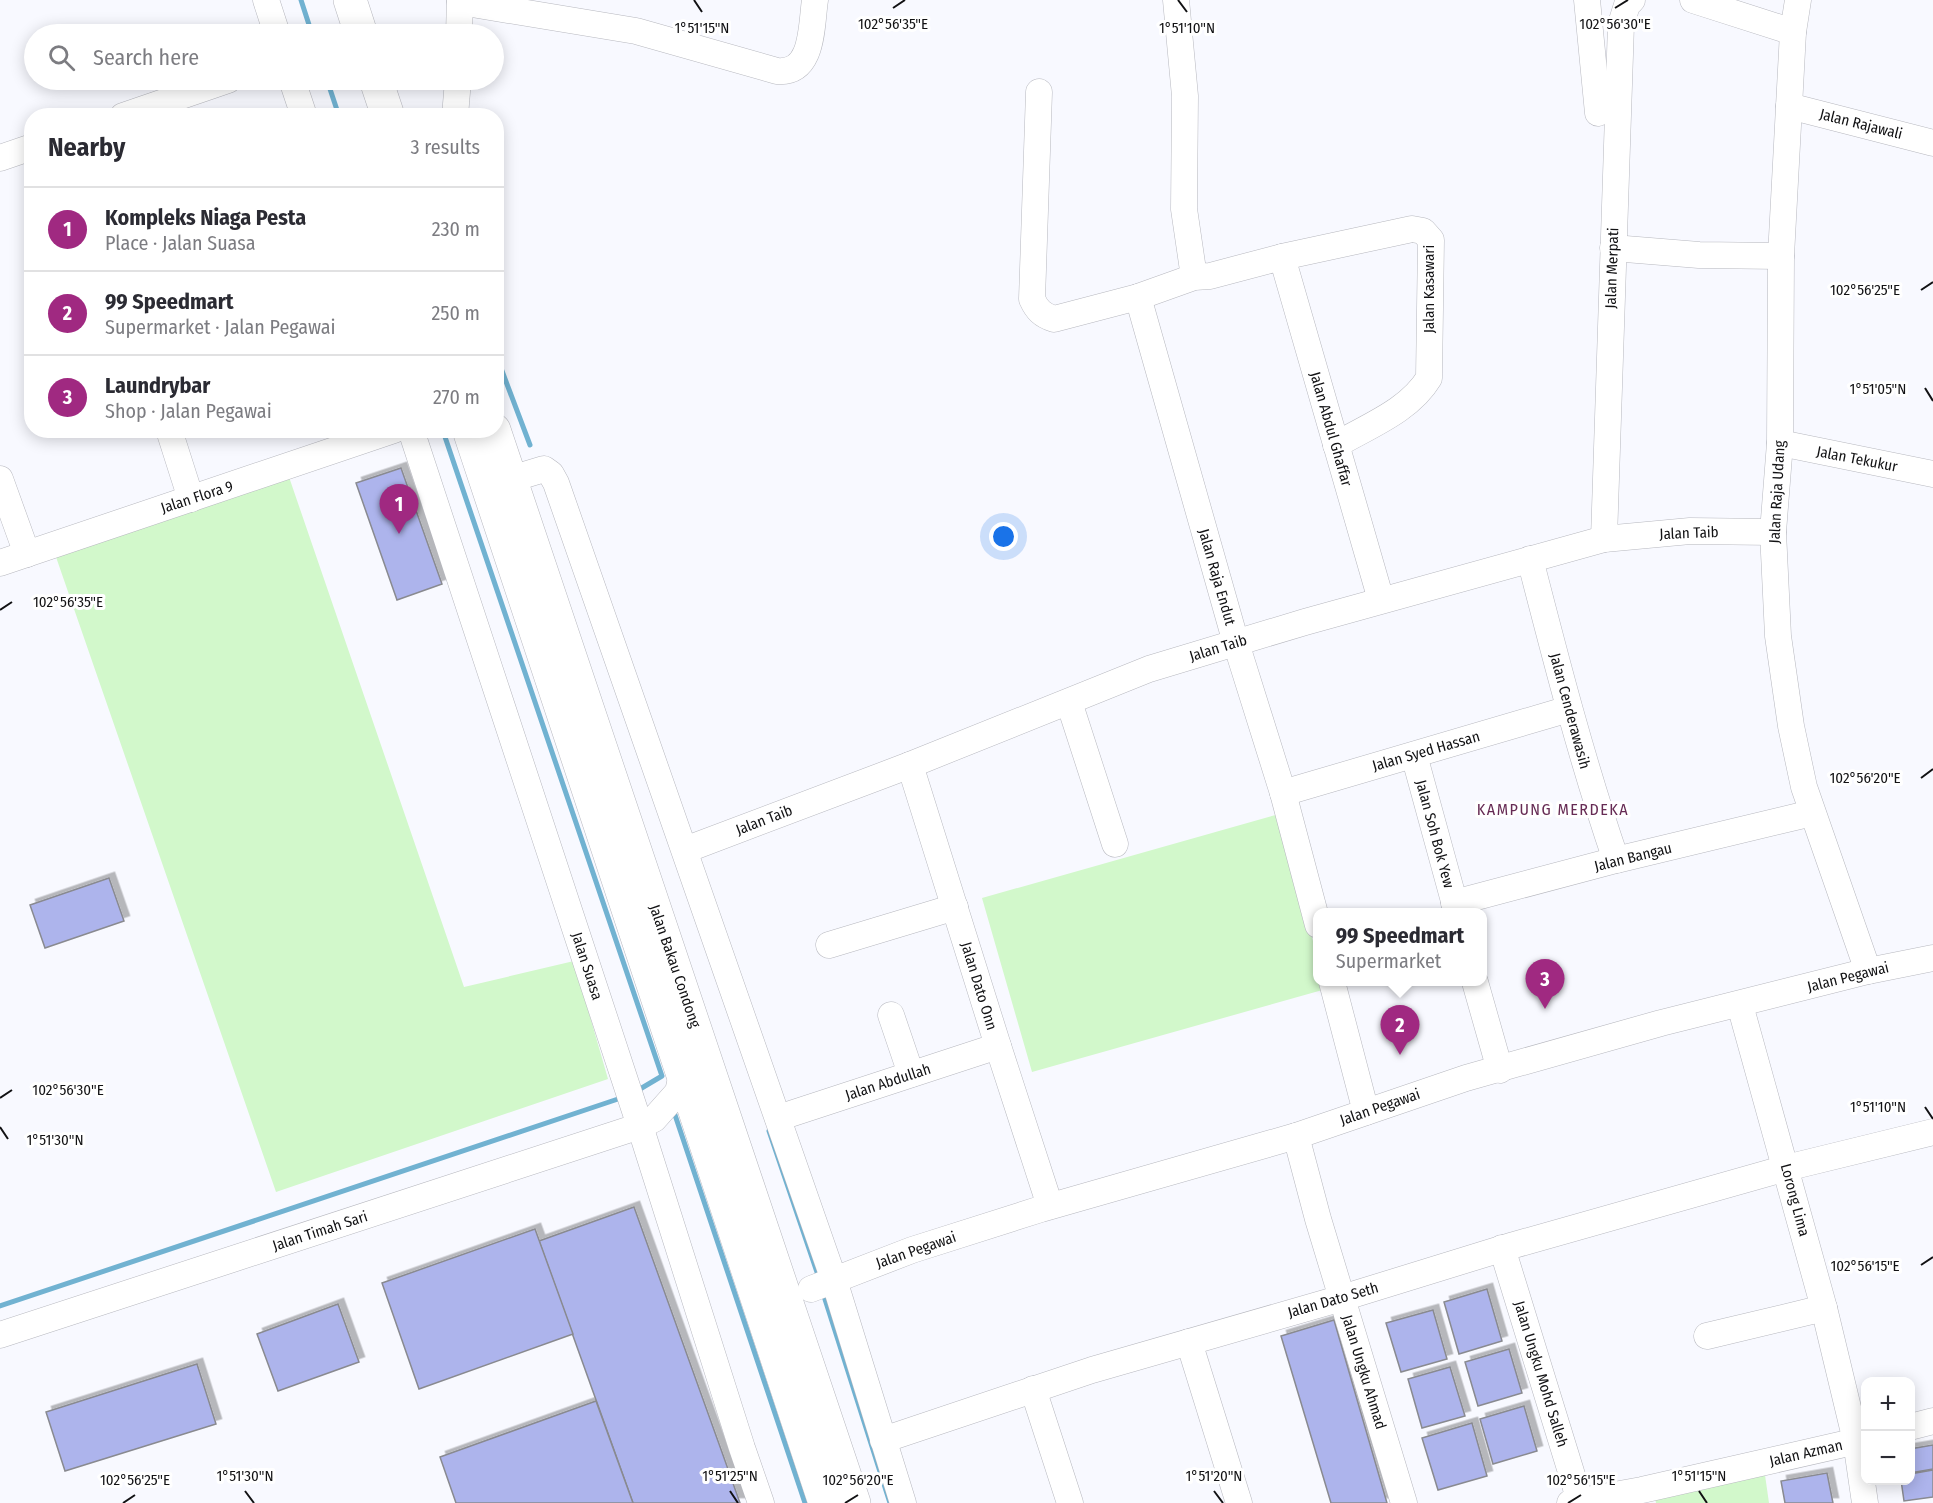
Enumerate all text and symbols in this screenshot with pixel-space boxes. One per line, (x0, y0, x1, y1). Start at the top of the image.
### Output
text: 102°56'35"E (858, 15, 928, 33)
text: 102°56'30"E (1579, 15, 1651, 33)
text: 1°51'15"N (675, 19, 729, 37)
text: 1°51'10"N (1159, 19, 1215, 37)
search box (24, 24, 504, 90)
icon: search (45, 41, 78, 74)
text: Search here (93, 44, 199, 71)
street label: Jalan Rajawali (1818, 105, 1904, 143)
text: Nearby (48, 132, 125, 163)
text: 3 results (411, 135, 480, 159)
text: Kompleks Niaga Pesta (105, 204, 306, 231)
text: 1 (63, 217, 72, 241)
text: 230 m (432, 217, 480, 241)
street label: Jalan Merpati (1602, 227, 1622, 309)
text: Place · Jalan Suasa (105, 231, 255, 255)
street label: Jalan Kasawari (1420, 245, 1438, 333)
text: 102°56'25"E (1830, 281, 1900, 299)
text: 99 Speedmart (105, 288, 234, 315)
text: 2 (63, 301, 72, 325)
text: 250 m (432, 301, 480, 325)
text: Supermarket · Jalan Pegawai (105, 315, 336, 339)
street label: Jalan Abdul Ghaffar (1306, 370, 1356, 489)
text: Laundrybar (105, 372, 210, 399)
text: 1°51'05"N (1850, 380, 1906, 398)
text: 3 (63, 385, 72, 409)
text: 270 m (433, 385, 480, 409)
text: Shop · Jalan Pegawai (105, 399, 272, 423)
street label: Jalan Raja Udang (1765, 440, 1789, 544)
street label: Jalan Tekukur (1815, 442, 1900, 476)
street label: Jalan Flora 9 (159, 477, 235, 517)
pin: 1 (380, 484, 418, 534)
your location (989, 522, 1018, 551)
street label: Jalan Taib (1659, 523, 1719, 543)
street label: Jalan Raja Endut (1195, 527, 1239, 627)
text: 102°56'35"E (33, 593, 103, 611)
street label: Jalan Taib (1187, 631, 1249, 665)
street label: Jalan Cenderawasih (1546, 651, 1594, 771)
street label: Jalan Syed Hassan (1370, 727, 1482, 775)
text: 102°56'20"E (1829, 769, 1901, 787)
street label: Jalan Soh Bok Yew (1412, 778, 1458, 890)
district label: KAMPUNG MERDEKA (1477, 800, 1629, 819)
street label: Jalan Taib (733, 801, 795, 839)
street label: Jalan Bangau (1592, 839, 1674, 875)
street label: Jalan Bakau Condong (645, 902, 705, 1030)
popup (1313, 908, 1487, 986)
text: 99 Speedmart (1336, 922, 1464, 949)
street label: Jalan Suasa (568, 930, 606, 1002)
street label: Jalan Dato Onn (957, 940, 1001, 1032)
text: Supermarket (1336, 949, 1441, 973)
street label: Jalan Pegawai (1805, 958, 1891, 996)
pin: 3 (1526, 960, 1564, 1009)
pin: 2 (1380, 1006, 1420, 1055)
street label: Jalan Abdullah (843, 1060, 933, 1104)
text: 102°56'30"E (32, 1081, 104, 1099)
street label: Jalan Pegawai (1338, 1085, 1422, 1129)
text: 1°51'10"N (1850, 1098, 1906, 1116)
text: 1°51'30"N (26, 1131, 84, 1149)
street label: Lorong Lima (1777, 1162, 1813, 1238)
street label: Jalan Timah Sari (270, 1207, 370, 1255)
street label: Jalan Pegawai (874, 1228, 958, 1272)
text: 102°56'15"E (1830, 1257, 1900, 1275)
street label: Jalan Dato Seth (1286, 1278, 1380, 1322)
street label: Jalan Ungku Mohd Salleh (1510, 1299, 1572, 1449)
street label: Jalan Ungku Ahmad (1338, 1313, 1390, 1431)
map controls (1861, 1377, 1915, 1485)
button: + (1861, 1377, 1915, 1431)
button: − (1861, 1431, 1915, 1485)
street label: Jalan Azman (1768, 1436, 1844, 1470)
text: 1°51'30"N (216, 1467, 274, 1485)
text: 1°51'25"N (702, 1467, 758, 1485)
text: 1°51'20"N (1186, 1467, 1242, 1485)
text: 1°51'15"N (1672, 1467, 1726, 1485)
text: 102°56'25"E (100, 1471, 170, 1489)
text: 102°56'20"E (822, 1471, 894, 1489)
text: 102°56'15"E (1546, 1471, 1616, 1489)

